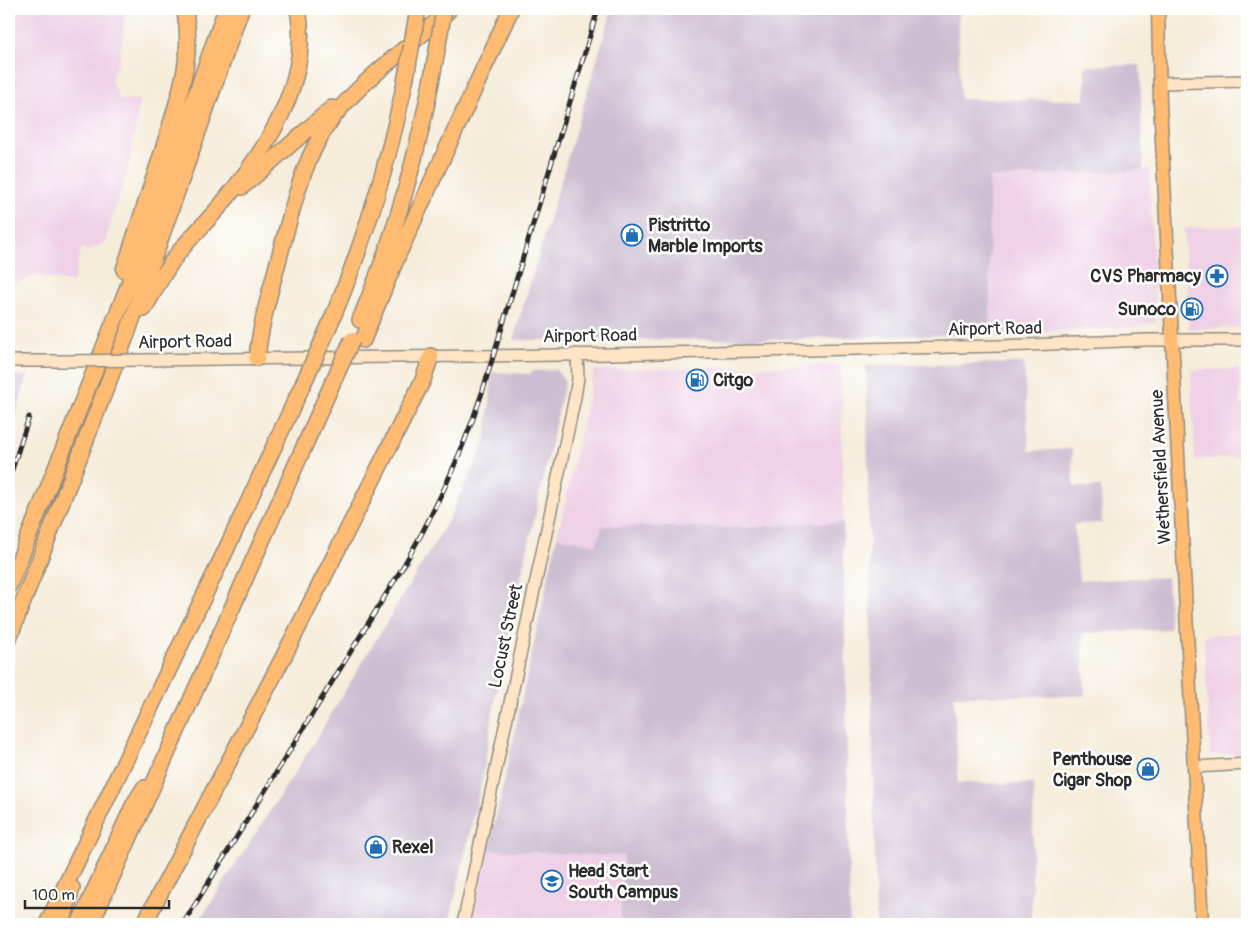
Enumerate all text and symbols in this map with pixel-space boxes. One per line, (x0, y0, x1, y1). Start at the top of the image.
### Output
place label: Pistritto Marble Imports (648, 214, 764, 258)
shop icon: Pistritto Marble Imports (620, 223, 644, 247)
pharmacy icon: CVS Pharmacy (1205, 264, 1229, 288)
place label: CVS Pharmacy (1090, 265, 1201, 288)
fuel station icon: Sunoco (1180, 297, 1204, 321)
place label: Sunoco (1117, 298, 1176, 321)
street label: Airport Road (948, 317, 1042, 341)
street label: Airport Road (543, 324, 637, 348)
street label: Airport Road (138, 330, 232, 354)
fuel station icon: Citgo (685, 368, 709, 392)
place label: Citgo (713, 369, 754, 392)
street label: Wethersfield Avenue (1145, 389, 1177, 545)
street label: Locust Street (484, 581, 528, 690)
place label: Penthouse Cigar Shop (1052, 748, 1133, 792)
shop icon: Penthouse Cigar Shop (1136, 757, 1160, 781)
shop icon: Rexel (364, 835, 388, 859)
place label: Rexel (392, 836, 433, 859)
place label: Head Start South Campus (568, 860, 679, 904)
school or university icon: Head Start South Campus (540, 869, 564, 893)
scale bar (25, 878, 169, 910)
text: 100 m (32, 886, 75, 905)

